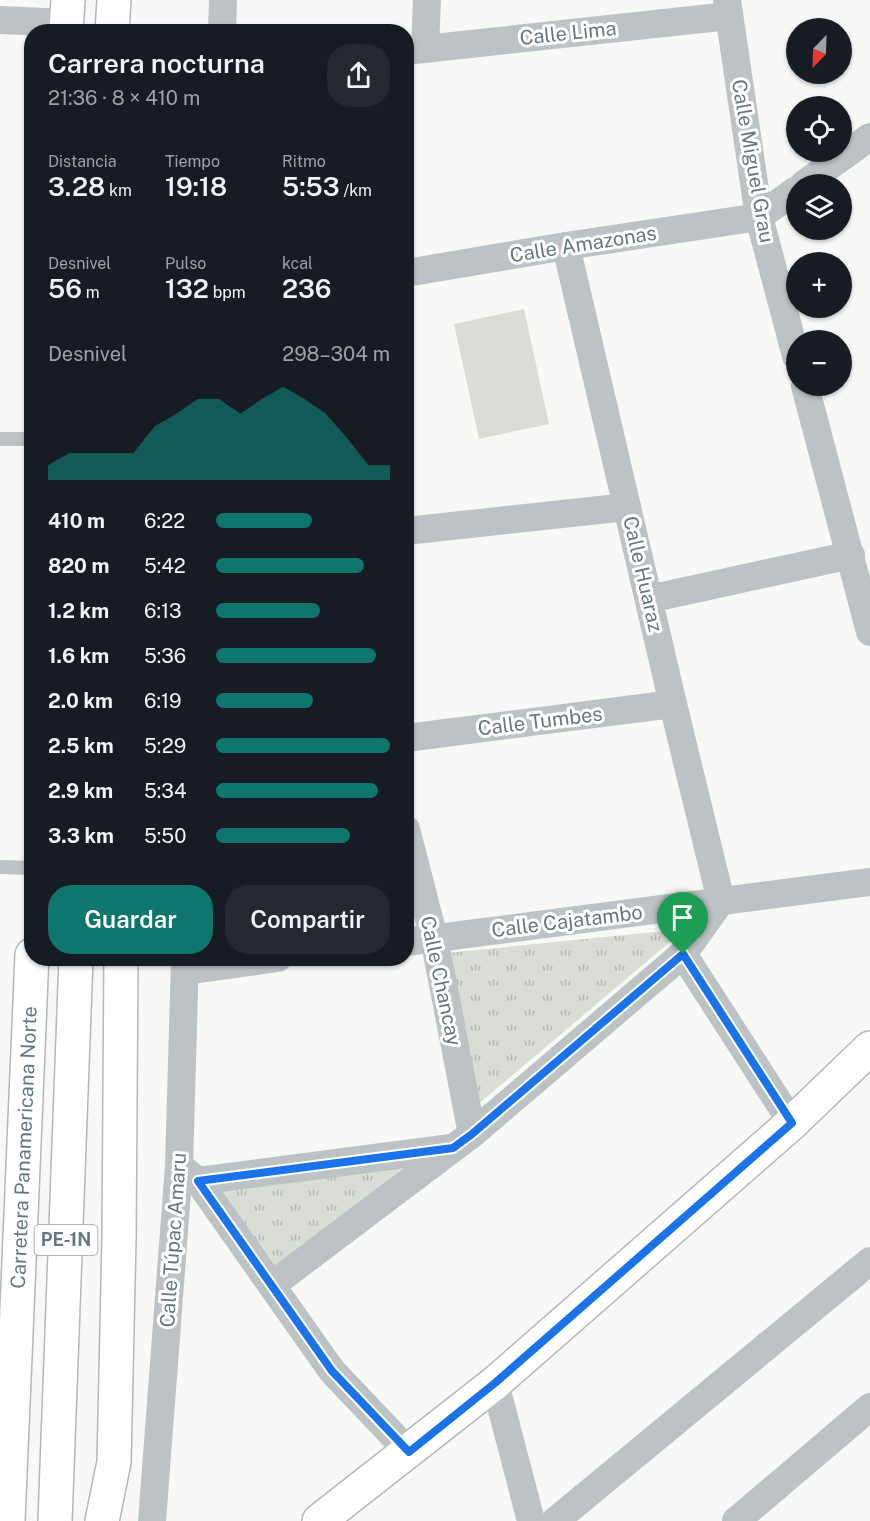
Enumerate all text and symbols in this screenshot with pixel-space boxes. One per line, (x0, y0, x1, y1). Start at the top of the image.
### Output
street label: Calle Lima (518, 16, 618, 50)
north arrow (786, 18, 852, 84)
map controls (786, 18, 852, 396)
button: share (327, 44, 390, 107)
text: Carrera nocturna (48, 47, 265, 79)
street label: Calle Miguel Grau (727, 77, 779, 245)
text: 21:36 · 8 × 410 m (48, 86, 200, 110)
button: locate (786, 96, 852, 162)
text: Distancia (48, 152, 117, 171)
text: Tiempo (165, 152, 220, 171)
text: Ritmo (282, 152, 326, 171)
text: 3.28 (48, 171, 105, 202)
text: 19:18 (165, 171, 227, 202)
text: 5:53 (282, 171, 340, 202)
button: layers (786, 174, 852, 240)
text: km (105, 181, 132, 200)
text: /km (340, 181, 372, 200)
street label: Calle Amazonas (508, 221, 658, 267)
button: + (786, 252, 852, 318)
text: Desnivel (48, 254, 111, 273)
text: Pulso (165, 254, 206, 273)
text: kcal (282, 254, 313, 273)
text: 56 (48, 273, 82, 304)
text: 132 (165, 273, 209, 304)
text: 236 (282, 273, 332, 304)
text: m (82, 283, 100, 302)
text: bpm (209, 283, 246, 302)
button: − (786, 330, 852, 396)
text: Desnivel (48, 342, 127, 366)
text: 298–304 m (282, 342, 390, 366)
text: 410 m (48, 509, 105, 533)
text: 6:22 (144, 509, 185, 533)
street label: Calle Huaraz (618, 514, 668, 634)
text: 820 m (48, 554, 109, 578)
text: 5:42 (144, 554, 186, 578)
text: 1.2 km (48, 599, 109, 623)
text: 6:13 (144, 599, 182, 623)
text: 1.6 km (48, 644, 109, 668)
text: 5:36 (144, 644, 186, 668)
text: 2.0 km (48, 689, 113, 713)
text: 6:19 (144, 689, 182, 713)
street label: Calle Tumbes (476, 701, 604, 741)
text: 2.5 km (48, 734, 114, 758)
text: 5:29 (144, 734, 186, 758)
text: 2.9 km (48, 779, 113, 803)
text: 5:34 (144, 779, 186, 803)
text: 3.3 km (48, 824, 114, 848)
text: 5:50 (144, 824, 186, 848)
button: Guardar (48, 885, 213, 954)
button: Compartir (225, 885, 390, 954)
pin (657, 892, 708, 954)
street label: Calle Cajatambo (490, 900, 644, 942)
icon: arrive (666, 901, 699, 934)
street label: Calle Chancay (416, 914, 467, 1048)
street label: Carretera Panamericana Norte (6, 1006, 42, 1289)
street label: Calle Túpac Amaru (155, 1152, 191, 1328)
road number: PE-1N (34, 1225, 98, 1255)

